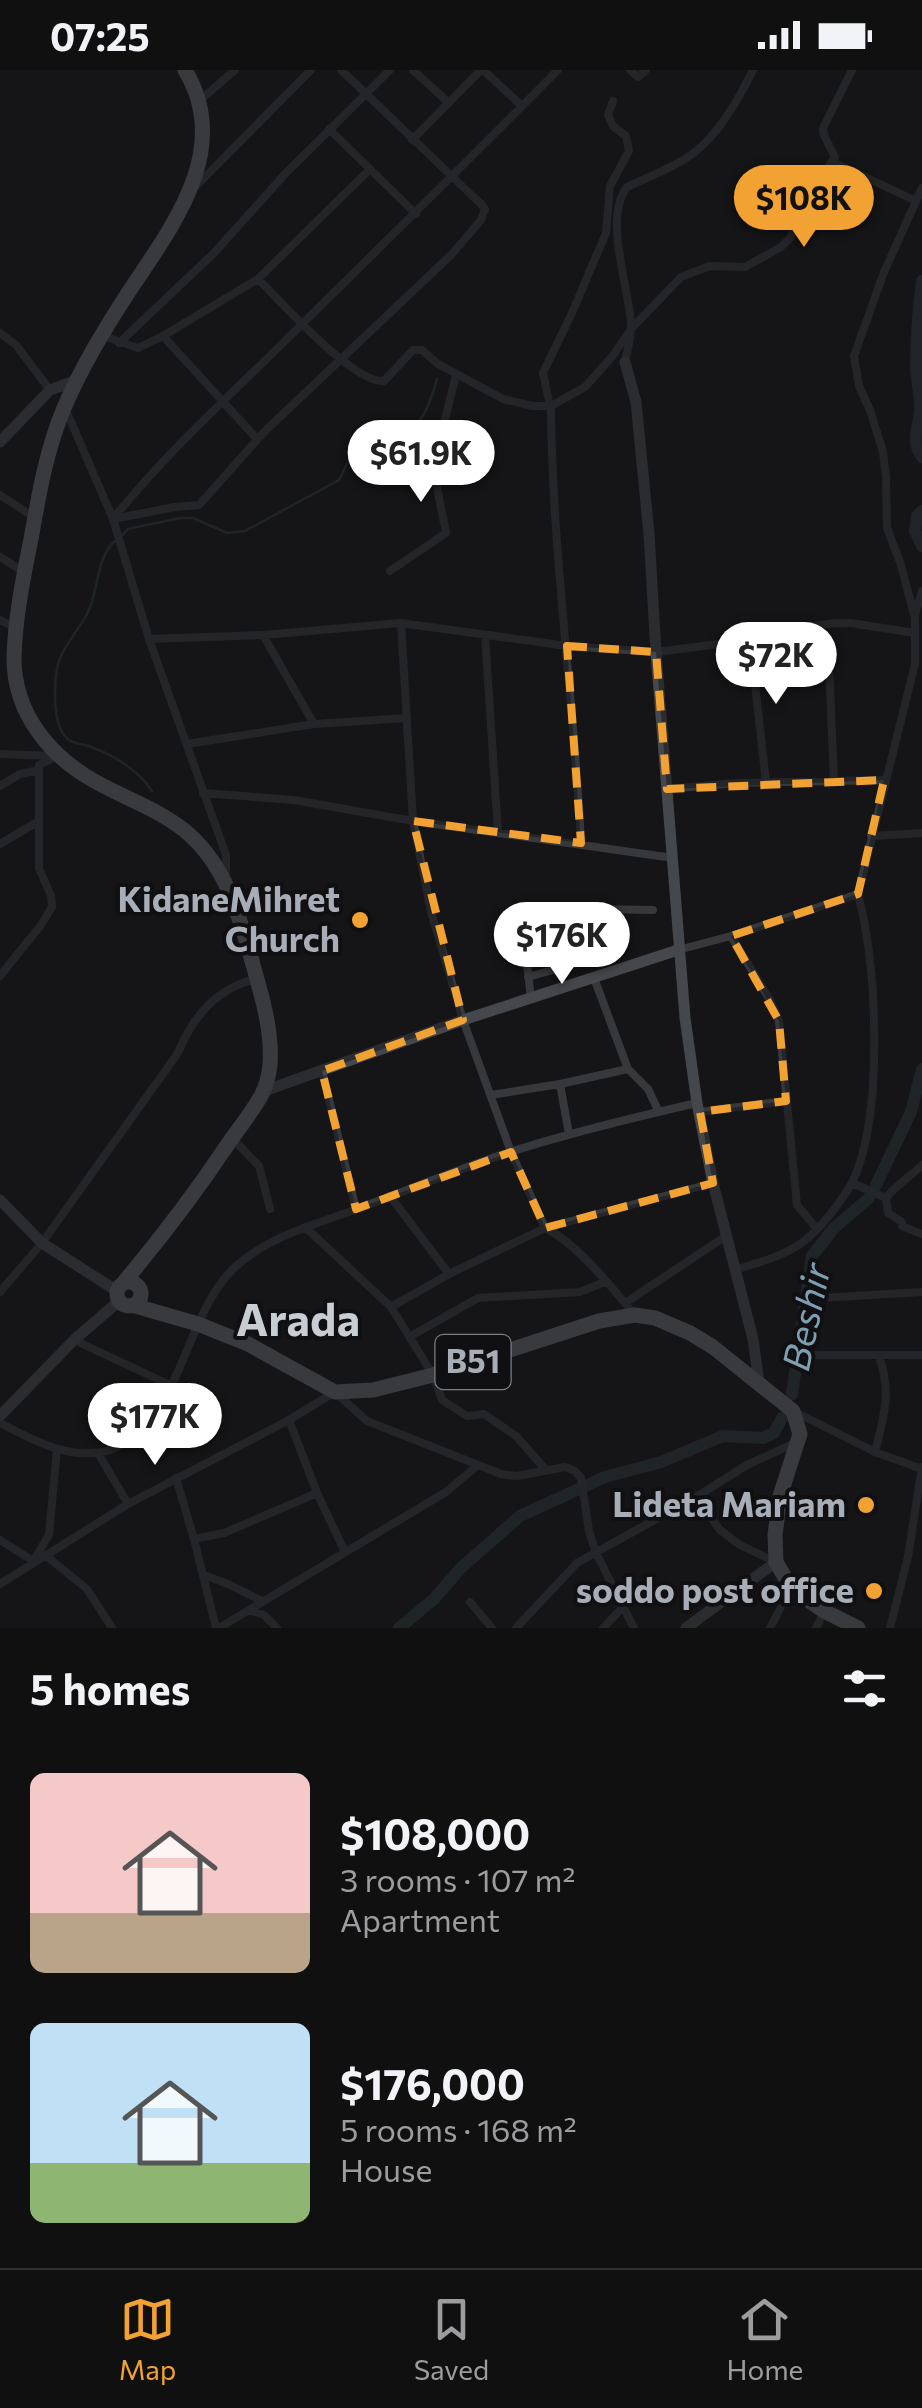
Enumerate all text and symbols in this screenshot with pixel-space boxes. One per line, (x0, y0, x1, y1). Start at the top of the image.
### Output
text: 07:25 (50, 12, 150, 59)
pin: $108K (734, 165, 874, 250)
text: $108K (756, 177, 852, 217)
pin: $61.9K (340, 420, 502, 505)
text: $61.9K (370, 432, 472, 472)
pin: $72K (717, 622, 835, 707)
text: $72K (738, 634, 814, 674)
place label: KidaneMihret Church (117, 876, 340, 959)
pin: $176K (492, 902, 632, 987)
marker: KidaneMihret Church (349, 909, 371, 931)
text: $176K (516, 914, 608, 954)
water label: Beshir (770, 1257, 839, 1374)
district label: Arada (236, 1290, 360, 1345)
road number: B51 (436, 1335, 510, 1389)
pin: $177K (85, 1383, 225, 1468)
text: $177K (110, 1395, 200, 1435)
place label: Lideta Mariam (612, 1481, 846, 1524)
marker: Lideta Mariam (855, 1494, 877, 1516)
place label: soddo post office (576, 1567, 854, 1610)
marker: soddo post office (863, 1580, 885, 1602)
icon: filters (837, 1661, 892, 1716)
text: 5 homes (30, 1662, 190, 1714)
text: $108,000 (340, 1807, 530, 1859)
icon: home (110, 1813, 230, 1933)
text: 3 rooms · 107 m² (340, 1859, 575, 1899)
text: Apartment (340, 1899, 500, 1939)
text: $176,000 (340, 2057, 525, 2109)
icon: home (110, 2063, 230, 2183)
text: 5 rooms · 168 m² (340, 2109, 577, 2149)
text: House (340, 2149, 432, 2189)
tab: Map (119, 2292, 176, 2386)
tab: Saved (414, 2292, 489, 2386)
tab: Home (726, 2292, 803, 2386)

